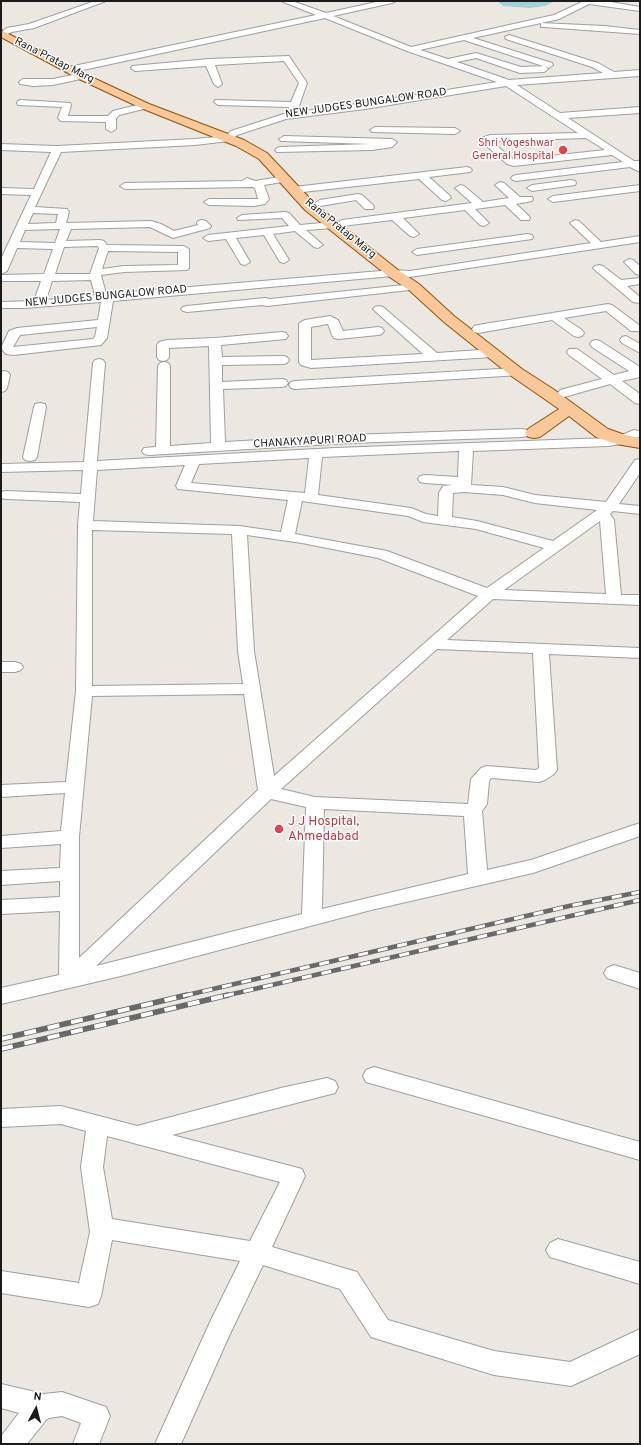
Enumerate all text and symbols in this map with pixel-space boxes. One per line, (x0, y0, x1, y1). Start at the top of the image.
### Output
street label: Rana Pratap Marg (12, 35, 96, 87)
street label: NEW JUDGES BUNGALOW ROAD (285, 86, 447, 122)
place label: Shri Yogeshwar General Hospital (472, 137, 554, 163)
marker: Shri Yogeshwar General Hospital (557, 144, 569, 156)
street label: Rana Pratap Marg (302, 196, 378, 262)
street label: NEW JUDGES BUNGALOW ROAD (24, 283, 188, 311)
street label: CHANAKYAPURI ROAD (253, 432, 367, 452)
place label: J J Hospital, Ahmedabad (288, 814, 359, 845)
marker: J J Hospital, Ahmedabad (273, 823, 285, 835)
north arrow (16, 1389, 56, 1429)
text: N (33, 1390, 42, 1405)

